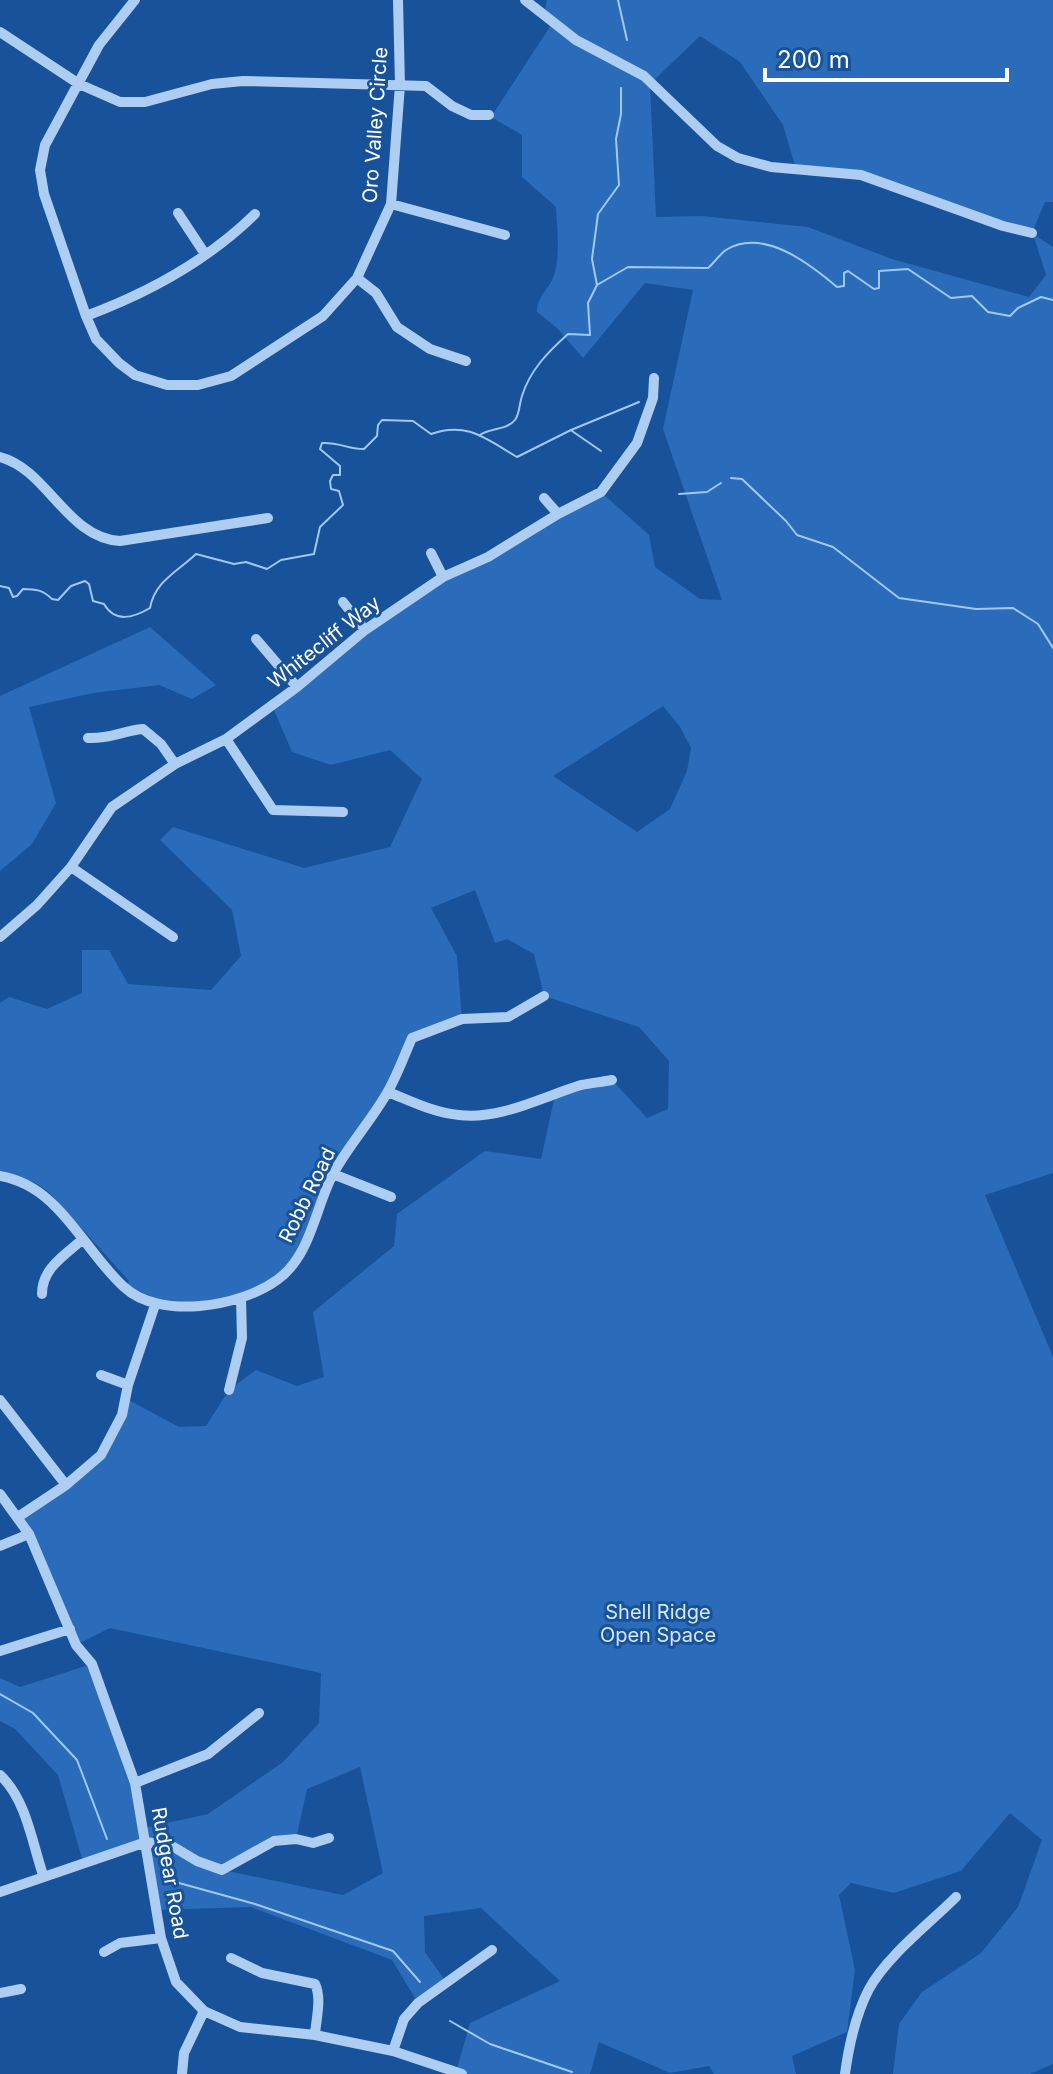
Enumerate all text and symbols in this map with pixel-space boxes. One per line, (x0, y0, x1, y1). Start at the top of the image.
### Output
scale bar (765, 32, 1007, 82)
text: 200 m (777, 45, 850, 74)
street label: Oro Valley Circle (358, 46, 392, 204)
street label: Whitecliff Way (263, 591, 385, 693)
street label: Robb Road (274, 1143, 340, 1247)
park label: Shell Ridge Open Space (600, 1600, 716, 1647)
street label: Rudgear Road (147, 1805, 193, 1941)

